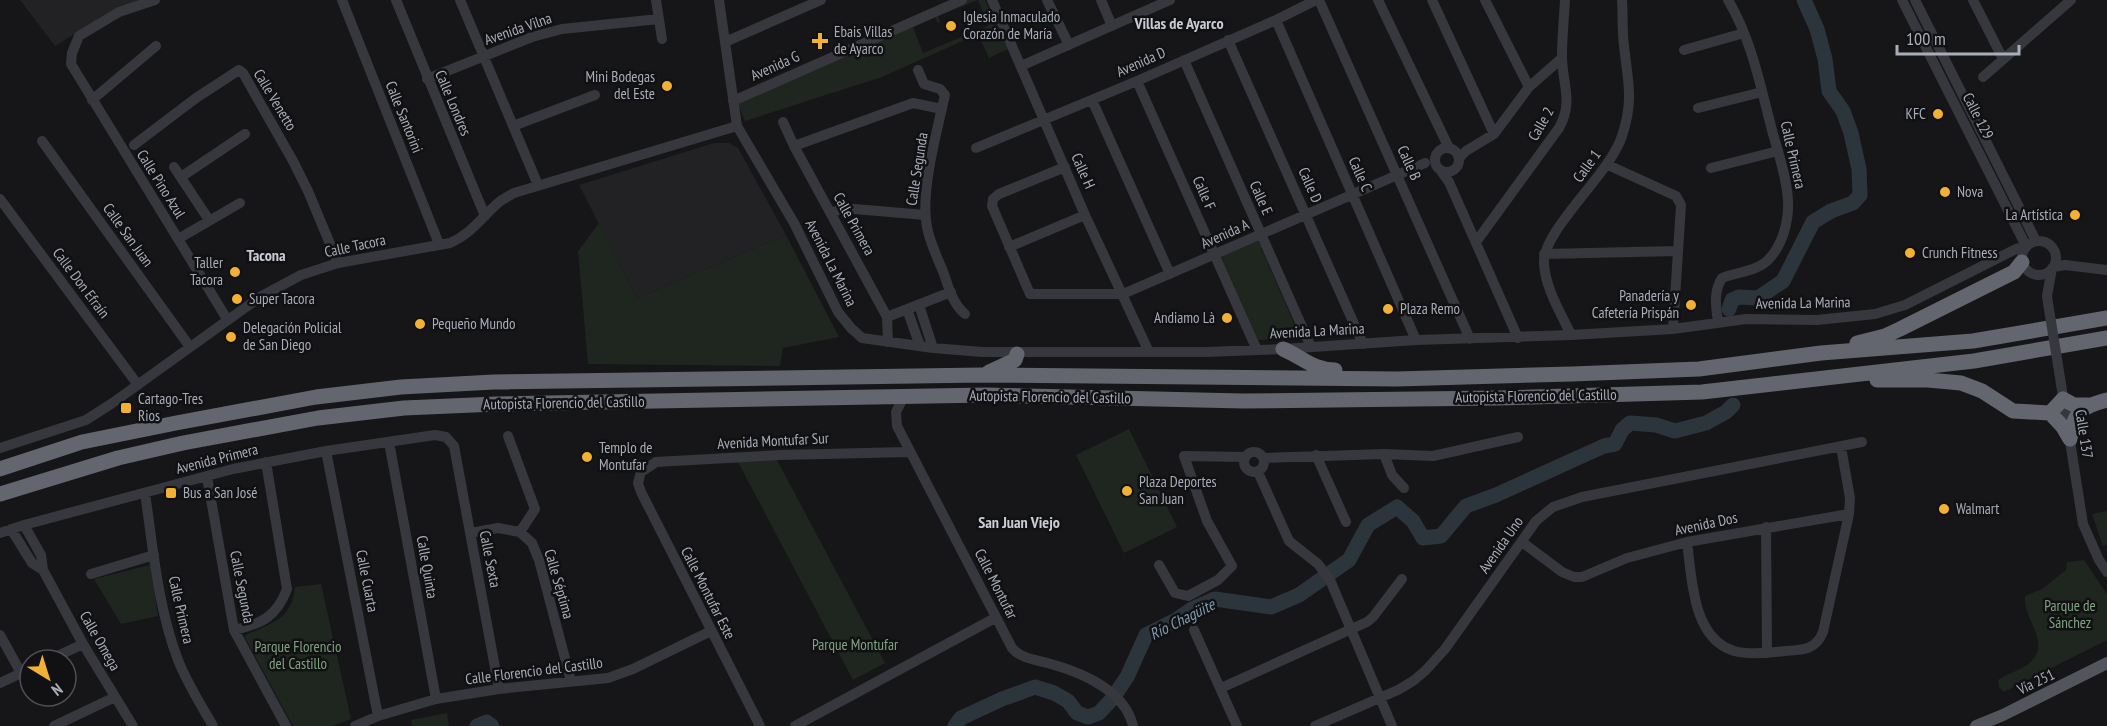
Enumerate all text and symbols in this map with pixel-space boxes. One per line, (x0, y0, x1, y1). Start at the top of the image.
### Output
place label: Iglesia Inmaculado Corazón de María (963, 7, 1060, 43)
street label: Avenida Vilna (482, 8, 554, 49)
district label: Villas de Ayarco (1133, 13, 1224, 33)
scale bar (1897, 18, 2018, 56)
marker: Iglesia Inmaculado Corazón de María (944, 19, 958, 33)
place label: Ebais Villas de Ayarco (834, 22, 892, 58)
text: 100 m (1906, 27, 1946, 50)
marker: Ebais Villas de Ayarco (811, 32, 829, 50)
street label: Avenida D (1113, 42, 1169, 81)
street label: Avenida G (747, 46, 802, 85)
street label: Calle Venetto (250, 65, 301, 134)
street label: Calle Londres (431, 67, 476, 139)
place label: Mini Bodegas del Este (586, 67, 655, 103)
street label: Calle Santorini (381, 78, 427, 155)
marker: Mini Bodegas del Este (660, 79, 674, 93)
street label: Calle 129 (1959, 89, 1998, 142)
street label: Calle 2 (1523, 103, 1558, 144)
place label: KFC (1906, 104, 1926, 123)
marker: KFC (1931, 107, 1945, 121)
street label: Calle Primera (1776, 119, 1810, 191)
street label: Calle Segunda (901, 131, 932, 207)
street label: Calle B (1393, 142, 1425, 183)
street label: Calle Pino Azul (133, 146, 190, 222)
street label: Calle 1 (1568, 146, 1605, 186)
street label: Calle H (1067, 150, 1100, 192)
street label: Calle C (1344, 154, 1376, 194)
street label: Calle D (1294, 164, 1327, 206)
street label: Calle F (1189, 173, 1220, 213)
street label: Calle E (1246, 178, 1277, 218)
place label: Nova (1957, 182, 1983, 201)
marker: Nova (1938, 185, 1952, 199)
street label: Calle Primera (829, 189, 879, 258)
street label: Calle San Juan (99, 199, 158, 270)
place label: La Artística (2005, 205, 2063, 224)
marker: La Artística (2068, 208, 2082, 222)
street label: Avenida A (1198, 214, 1253, 253)
street label: Avenida La Marina (801, 216, 861, 309)
street label: Calle Tacora (323, 230, 387, 261)
place label: Crunch Fitness (1922, 243, 1998, 262)
street label: Calle Don Efraín (49, 244, 114, 322)
district label: Tacona (246, 245, 286, 265)
marker: Crunch Fitness (1903, 246, 1917, 260)
place label: Taller Tacora (190, 253, 224, 289)
marker: Taller Tacora (228, 265, 242, 279)
place label: Panadería y Cafetería Prispán (1592, 286, 1679, 322)
place label: Super Tacora (249, 289, 315, 308)
marker: Super Tacora (230, 292, 244, 306)
street label: Avenida La Marina (1755, 292, 1851, 313)
marker: Panadería y Cafetería Prispán (1684, 298, 1698, 312)
place label: Plaza Remo (1400, 299, 1460, 318)
marker: Plaza Remo (1381, 302, 1395, 316)
place label: Andiamo Là (1154, 308, 1215, 327)
marker: Andiamo Là (1220, 311, 1234, 325)
place label: Pequeño Mundo (432, 314, 515, 333)
marker: Pequeño Mundo (413, 317, 427, 331)
place label: Delegación Policial de San Diego (243, 318, 342, 354)
street label: Avenida La Marina (1269, 319, 1365, 342)
marker: Delegación Policial de San Diego (224, 330, 238, 344)
street label: Autopista Florencio del Castillo (1455, 385, 1617, 406)
street label: Autopista Florencio del Castillo (969, 386, 1131, 407)
place label: Cartago-Tres Rios (138, 389, 203, 425)
street label: Autopista Florencio del Castillo (483, 392, 645, 413)
marker: Cartago-Tres Rios (119, 401, 133, 415)
street label: Calle 137 (2071, 408, 2098, 460)
street label: Avenida Montufar Sur (717, 428, 830, 453)
place label: Templo de Montufar (599, 438, 653, 474)
street label: Avenida Primera (174, 439, 260, 478)
marker: Templo de Montufar (580, 450, 594, 464)
place label: Plaza Deportes San Juan (1139, 472, 1217, 508)
place label: Bus a San José (183, 483, 258, 502)
marker: Plaza Deportes San Juan (1120, 484, 1134, 498)
marker: Bus a San José (164, 486, 178, 500)
place label: Walmart (1956, 499, 1999, 518)
marker: Walmart (1937, 502, 1951, 516)
street label: Avenida Dos (1673, 508, 1739, 539)
district label: San Juan Viejo (978, 512, 1060, 532)
street label: Avenida Uno (1474, 513, 1527, 577)
street label: Calle Sexta (476, 529, 505, 589)
street label: Calle Quinta (413, 534, 442, 600)
street label: Calle Montufar Este (677, 543, 740, 642)
street label: Calle Montufar (971, 545, 1023, 623)
street label: Calle Séptima (541, 547, 578, 621)
street label: Calle Cuarta (352, 548, 383, 614)
street label: Calle Segunda (226, 549, 259, 625)
street label: Calle Primera (164, 574, 198, 646)
water label: Río Chagüite (1146, 593, 1219, 644)
park label: Parque de Sánchez (2044, 596, 2096, 632)
street label: Calle Omega (76, 608, 125, 674)
park label: Parque Montufar (812, 635, 899, 654)
park label: Parque Florencio del Castillo (255, 637, 341, 673)
north arrow (18, 648, 78, 708)
street label: Calle Florencio del Castillo (464, 653, 604, 688)
street label: Vía 251 (2013, 664, 2058, 699)
text: N (48, 679, 67, 700)

